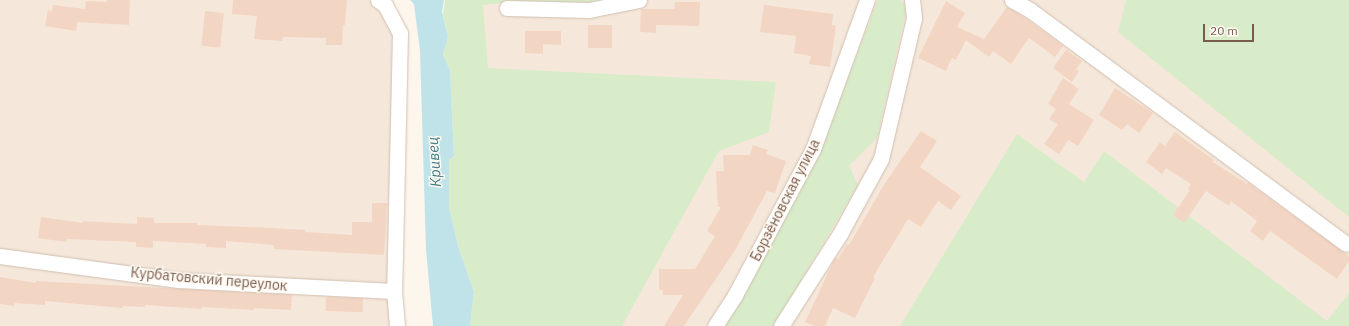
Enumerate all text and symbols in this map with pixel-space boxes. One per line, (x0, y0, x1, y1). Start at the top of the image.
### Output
scale bar (1205, 16, 1256, 42)
text: 20 m (1210, 23, 1238, 38)
water label: Кривец (423, 136, 445, 188)
street label: Борзёновская улица (747, 136, 823, 264)
street label: Курбатовский переулок (130, 264, 288, 294)

